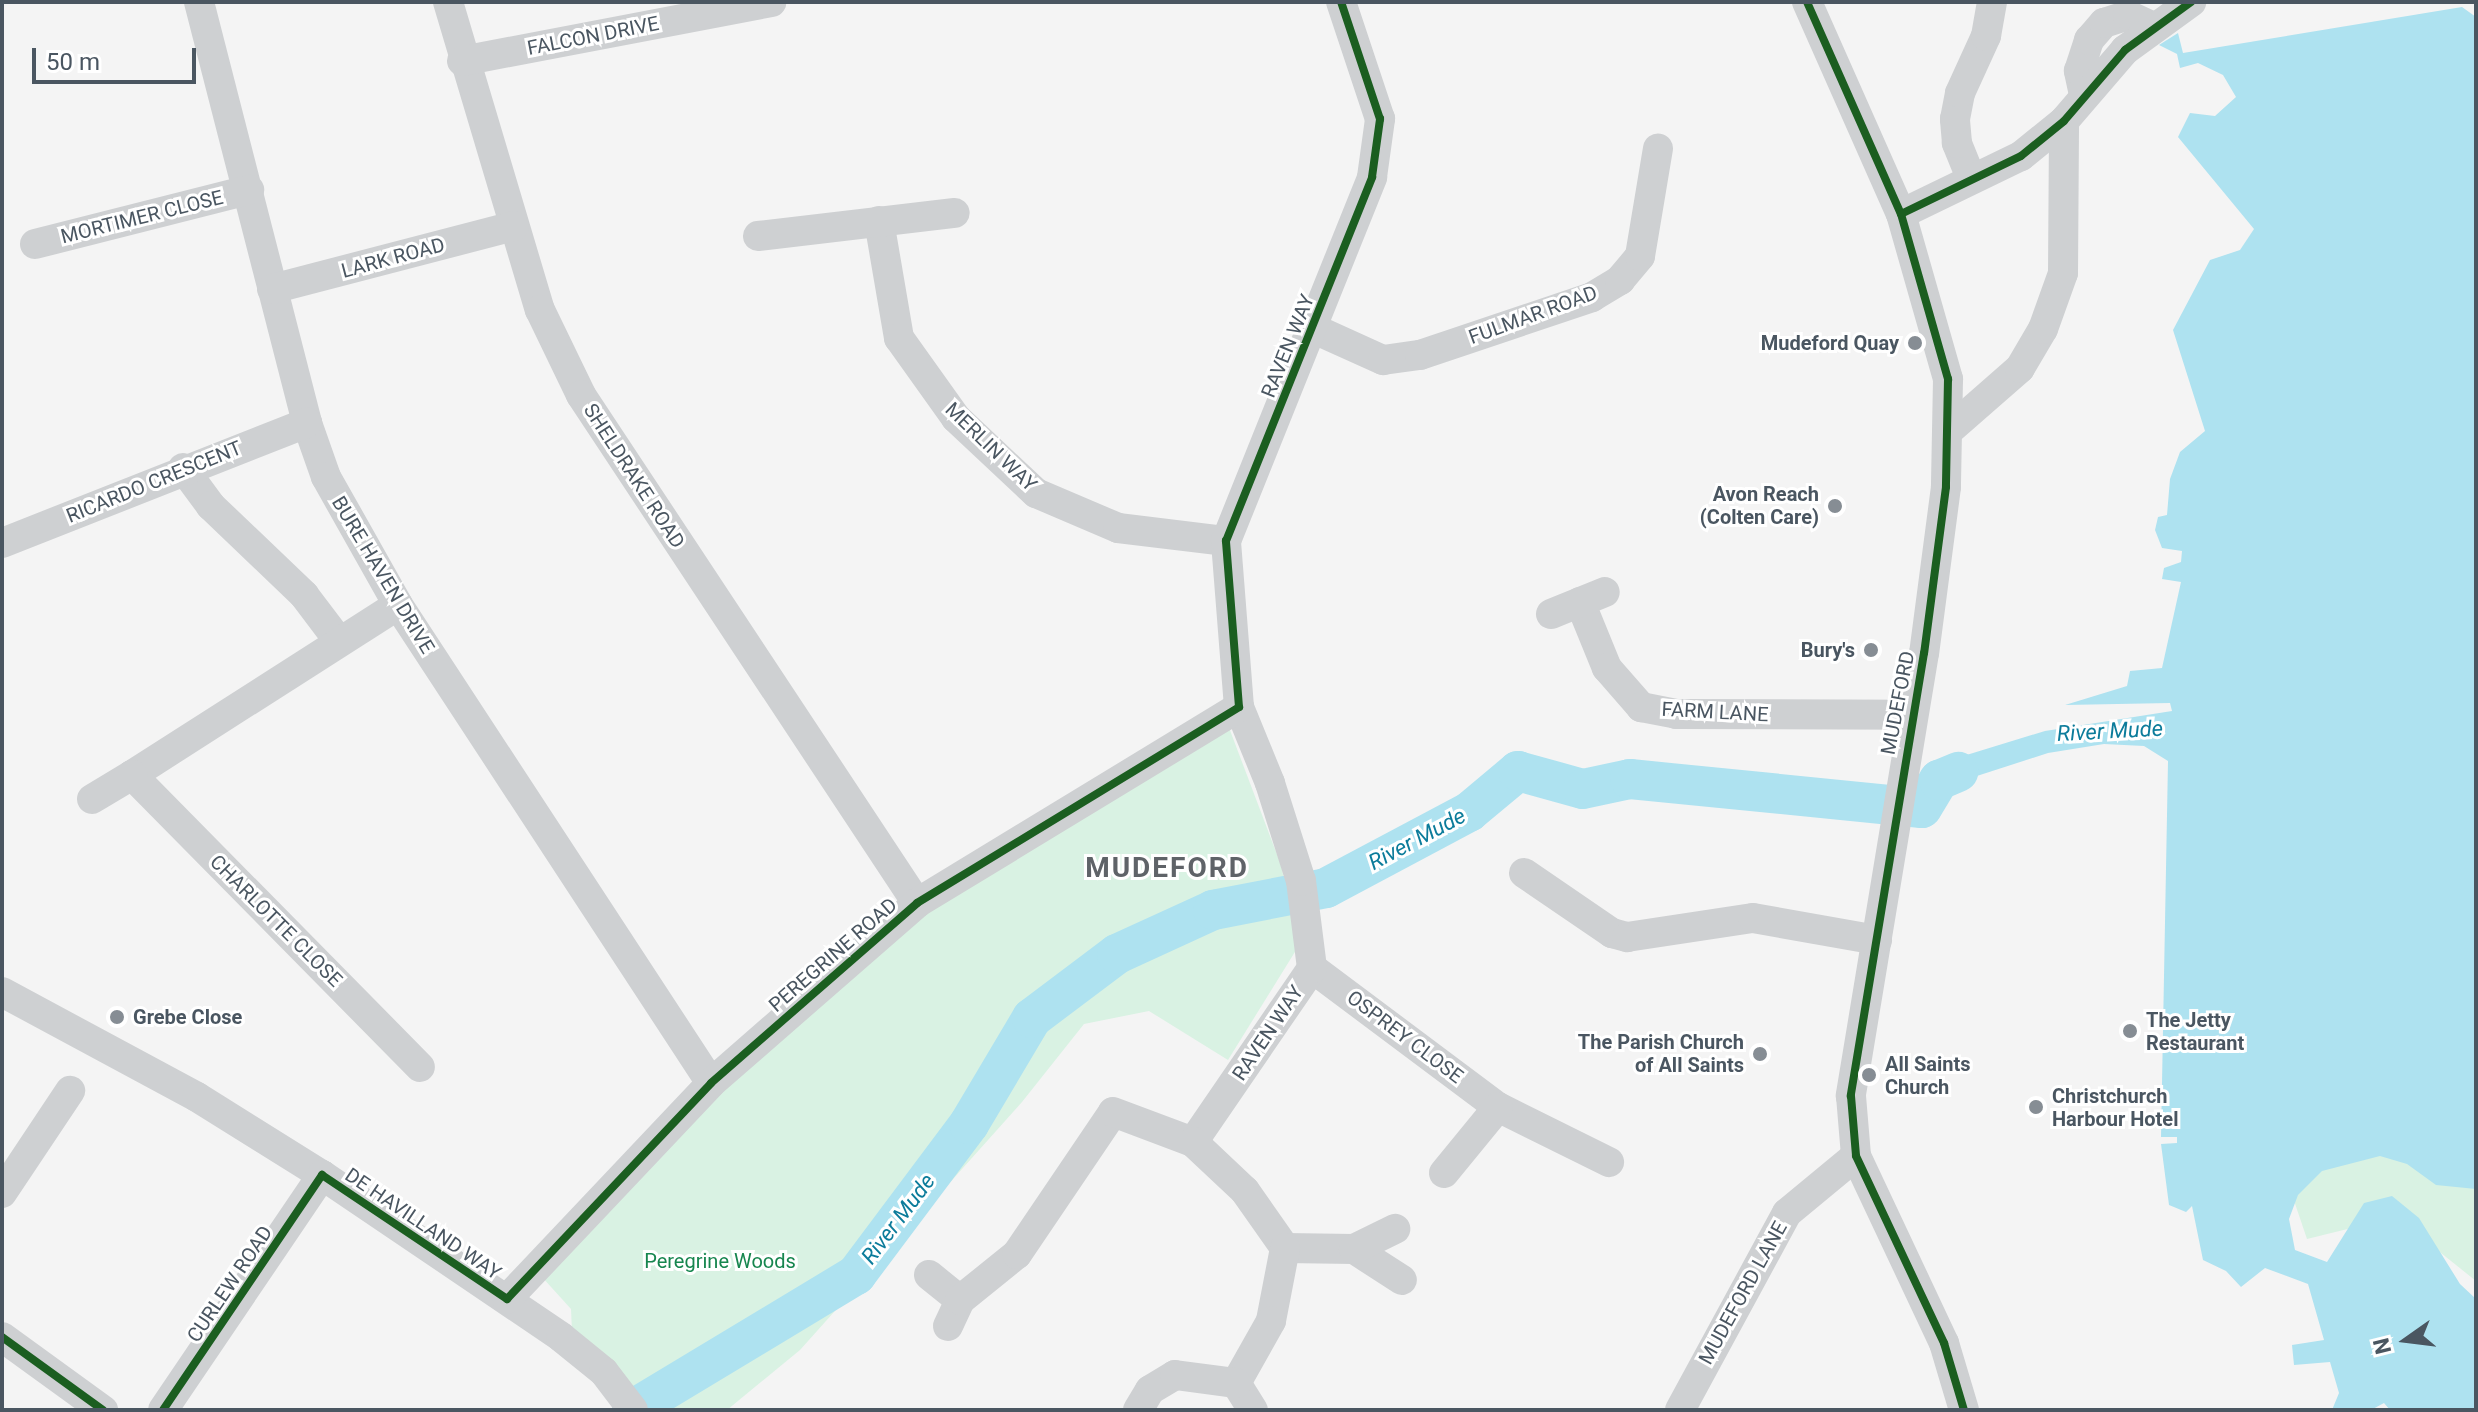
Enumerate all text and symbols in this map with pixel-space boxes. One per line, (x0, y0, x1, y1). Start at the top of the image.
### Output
street label: FALCON DRIVE (525, 11, 661, 61)
scale bar (36, 32, 200, 82)
text: 50 m (46, 48, 100, 76)
street label: MORTIMER CLOSE (58, 185, 226, 249)
street label: LARK ROAD (339, 233, 447, 283)
street label: FULMAR ROAD (1466, 281, 1600, 349)
street label: RAVEN WAY (1256, 291, 1320, 401)
place label: Mudeford Quay (1761, 331, 1899, 355)
marker: Mudeford Quay (1906, 334, 1924, 352)
street label: MERLIN WAY (940, 397, 1042, 497)
street label: SHELDRAKE ROAD (578, 399, 690, 553)
street label: RICARDO CRESCENT (63, 436, 245, 528)
place label: Avon Reach (Colten Care) (1700, 482, 1819, 529)
street label: BURE HAVEN DRIVE (327, 492, 439, 658)
marker: Avon Reach (Colten Care) (1826, 497, 1844, 515)
place label: Bury's (1801, 638, 1855, 662)
marker: Bury's (1862, 641, 1880, 659)
street label: MUDEFORD (1876, 649, 1920, 757)
street label: FARM LANE (1661, 697, 1769, 727)
water label: River Mude (2056, 715, 2164, 747)
water label: River Mude (1364, 802, 1470, 876)
street label: CHARLOTTE CLOSE (205, 850, 347, 992)
district label: MUDEFORD (1085, 851, 1249, 885)
street label: PEREGRINE ROAD (764, 893, 902, 1017)
street label: RAVEN WAY (1227, 981, 1309, 1085)
street label: OSPREY CLOSE (1342, 986, 1468, 1088)
place label: Grebe Close (133, 1005, 242, 1029)
marker: Grebe Close (108, 1008, 126, 1026)
place label: The Jetty Restaurant (2146, 1008, 2244, 1055)
marker: The Jetty Restaurant (2121, 1022, 2139, 1040)
place label: The Parish Church of All Saints (1578, 1030, 1744, 1077)
marker: The Parish Church of All Saints (1751, 1045, 1769, 1063)
place label: All Saints Church (1885, 1052, 1971, 1099)
marker: All Saints Church (1860, 1066, 1878, 1084)
place label: Christchurch Harbour Hotel (2052, 1084, 2178, 1131)
marker: Christchurch Harbour Hotel (2027, 1098, 2045, 1116)
street label: DE HAVILLAND WAY (340, 1163, 506, 1285)
water label: River Mude (855, 1169, 941, 1269)
street label: MUDEFORD LANE (1694, 1217, 1792, 1369)
street label: CURLEW ROAD (182, 1221, 278, 1347)
park label: Peregrine Woods (644, 1249, 796, 1273)
north arrow (2366, 1300, 2446, 1380)
text: N (2368, 1335, 2396, 1356)

